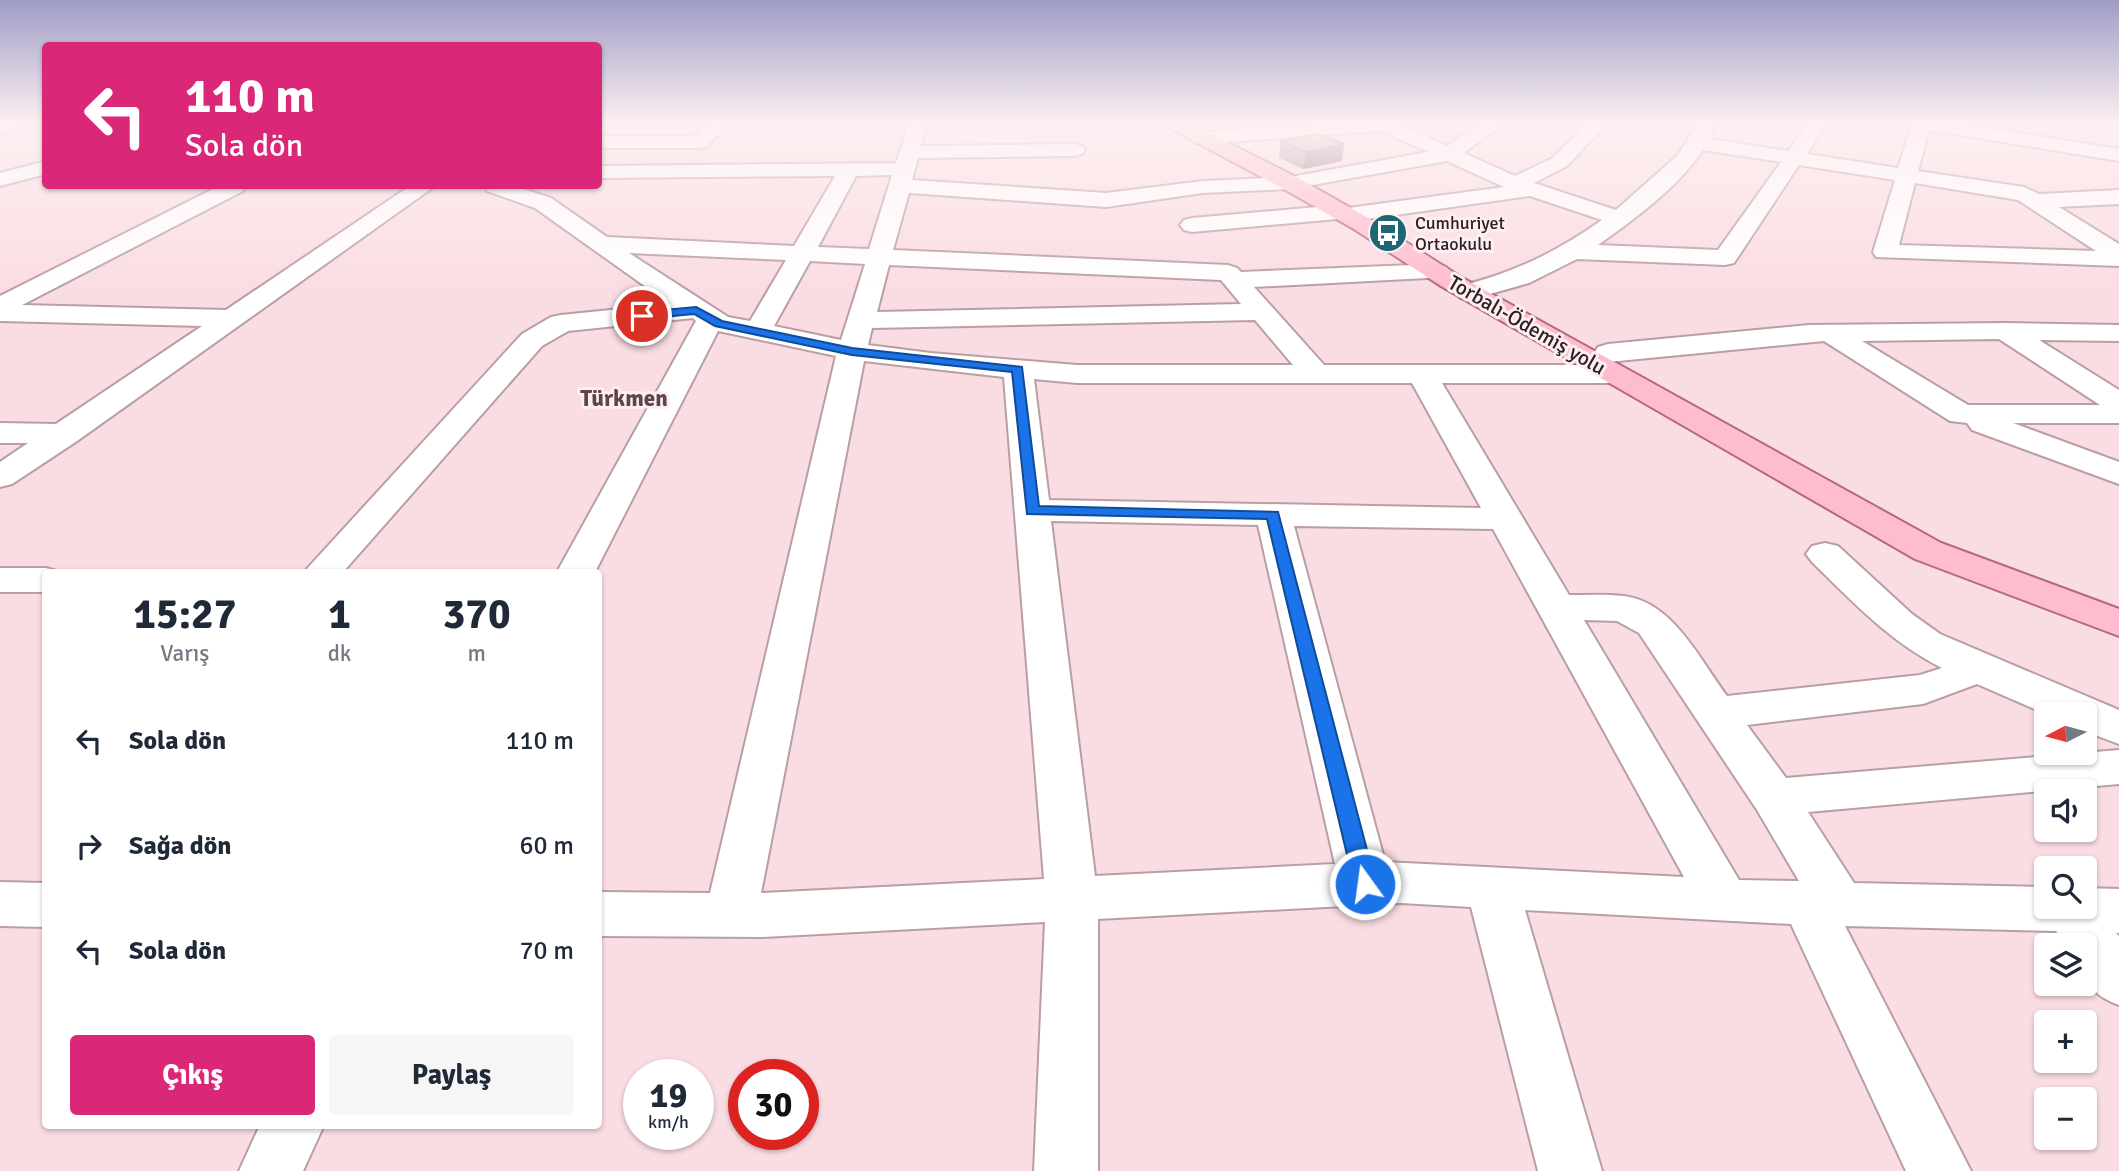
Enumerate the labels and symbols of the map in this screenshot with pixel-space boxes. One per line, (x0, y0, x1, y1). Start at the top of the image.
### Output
bus stop icon: Cumhuriyet Ortaokulu (1367, 212, 1409, 254)
place label: Cumhuriyet Ortaokulu (1415, 212, 1505, 255)
street label: Torbalı-Ödemiş yolu (1444, 269, 1610, 381)
pin (612, 286, 672, 346)
district label: Türkmen (580, 384, 668, 413)
north arrow (2034, 702, 2096, 765)
position arrow (1328, 847, 1402, 921)
speed limit sign: 30 (728, 1059, 819, 1150)

